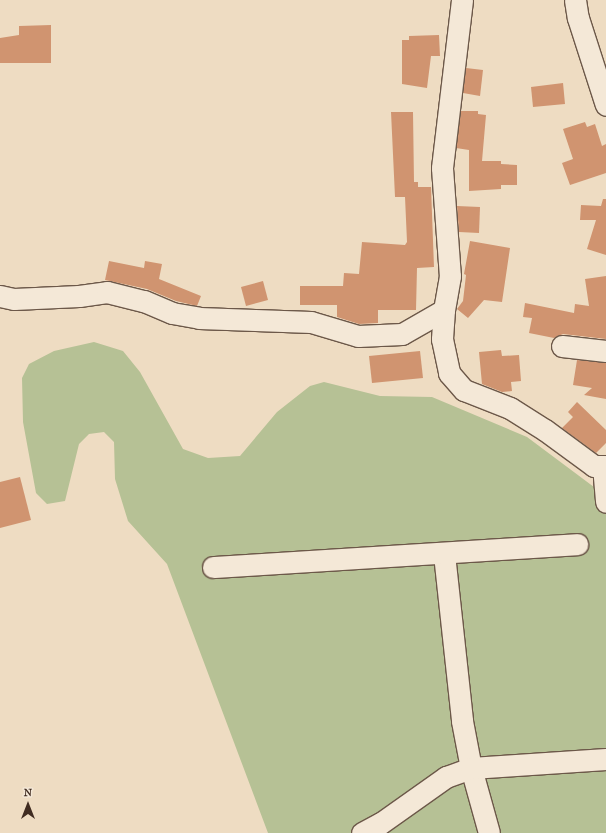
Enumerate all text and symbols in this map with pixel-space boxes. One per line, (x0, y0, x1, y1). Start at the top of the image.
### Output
north arrow (8, 785, 48, 825)
text: N (24, 786, 32, 799)

